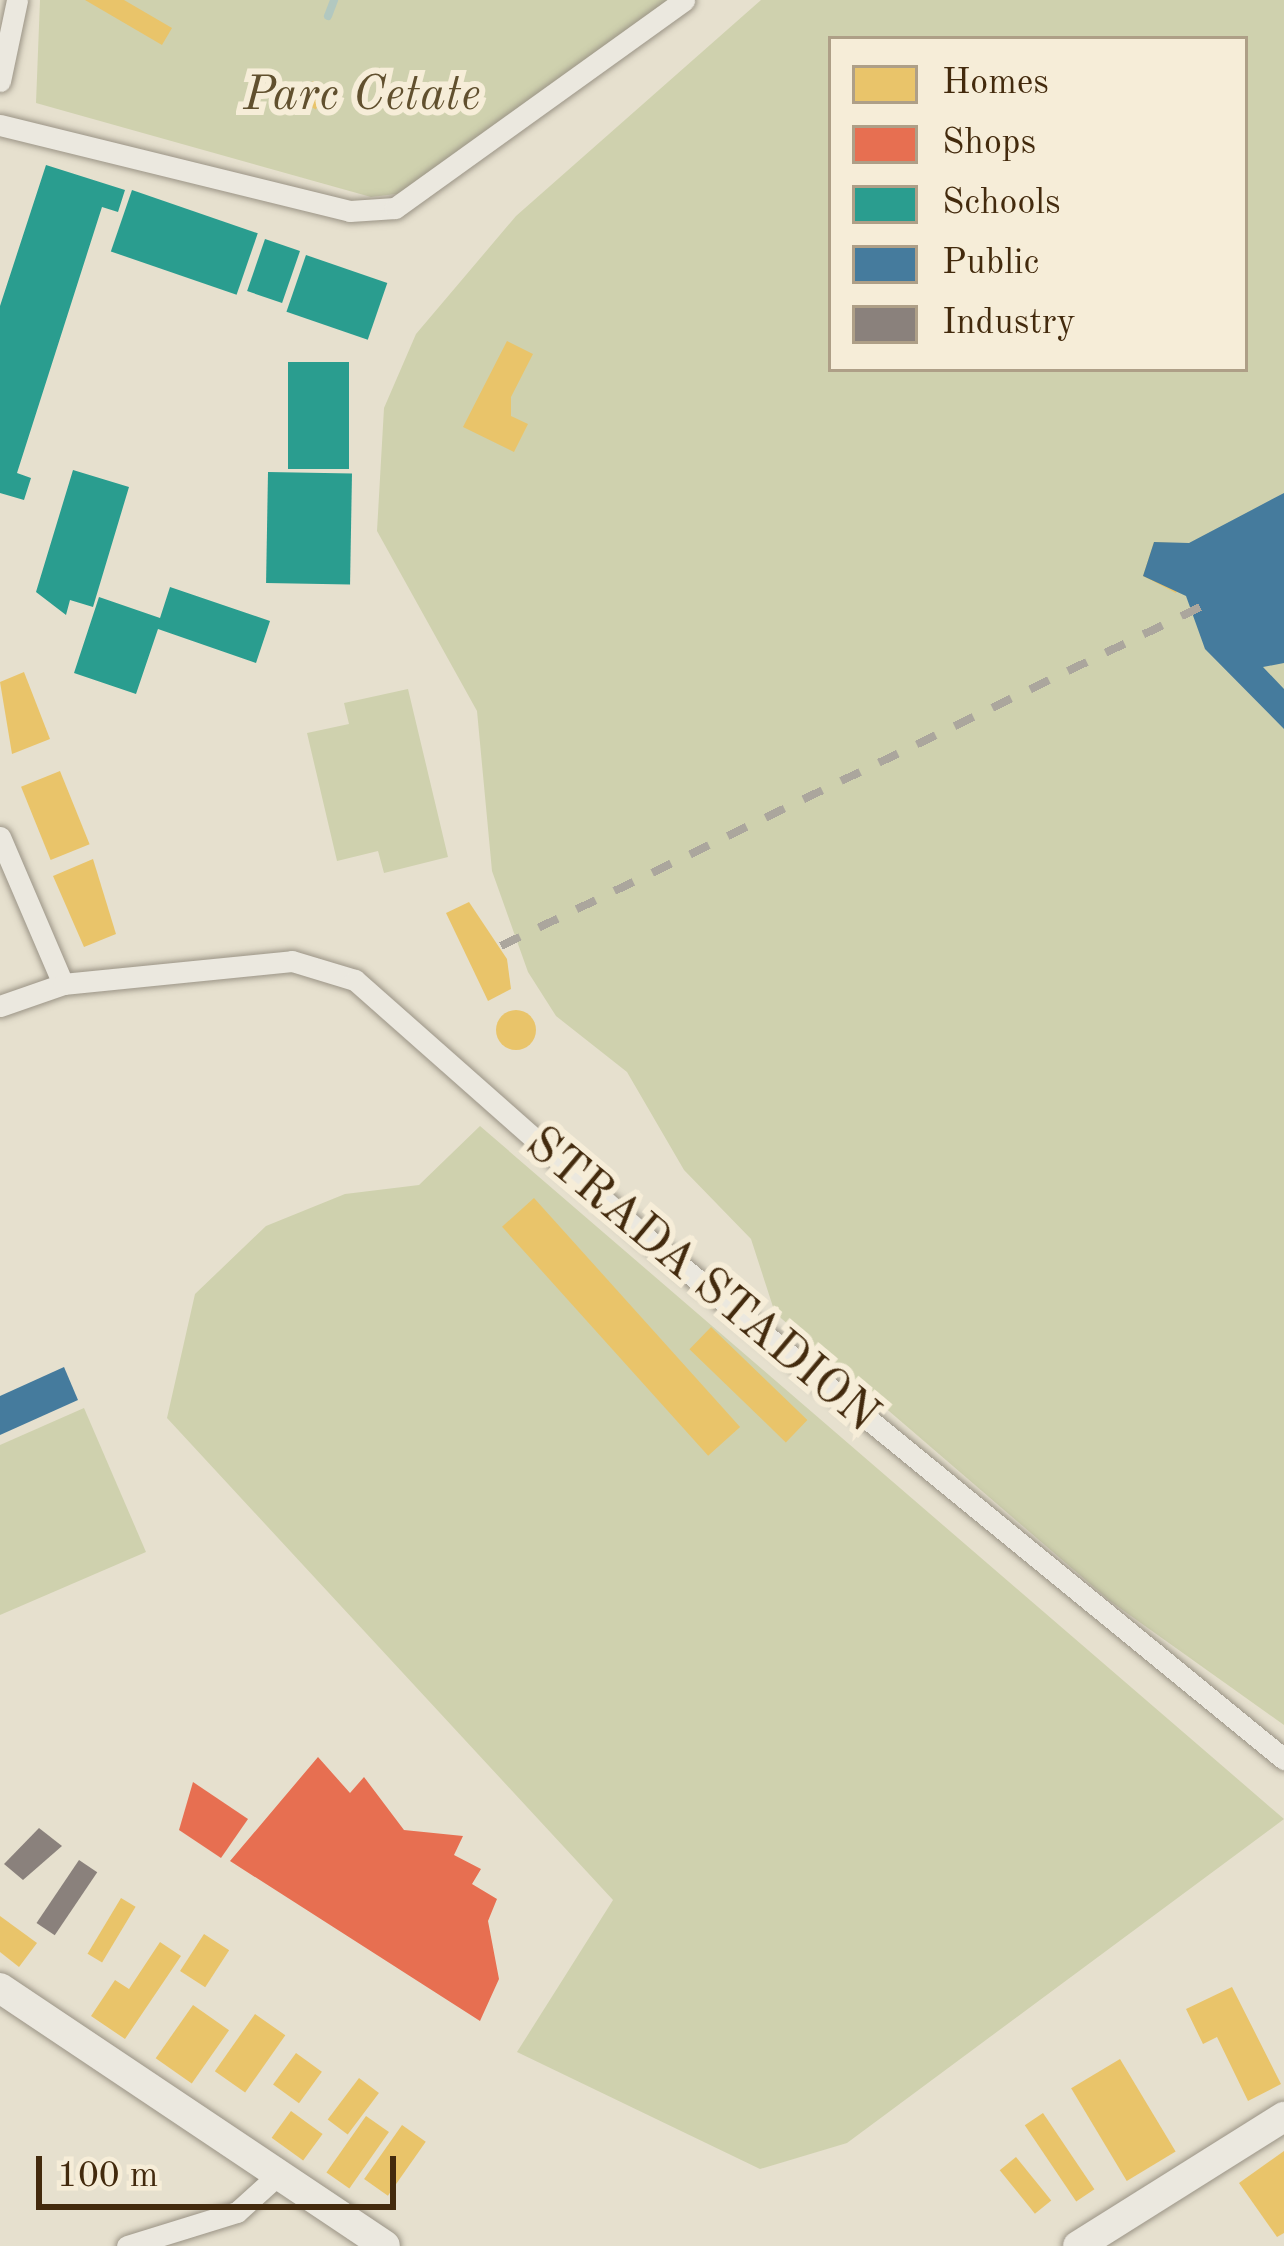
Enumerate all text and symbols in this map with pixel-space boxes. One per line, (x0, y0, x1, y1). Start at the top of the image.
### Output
legend (828, 36, 1248, 372)
text: Homes (942, 66, 1049, 102)
park label: Parc Cetate (243, 68, 481, 126)
text: Shops (942, 126, 1036, 162)
text: Schools (942, 186, 1061, 222)
text: Public (942, 246, 1039, 282)
text: Industry (942, 306, 1076, 342)
street label: STRADA STADION (513, 1116, 889, 1446)
scale bar (42, 2132, 402, 2206)
text: 100 m (57, 2159, 158, 2195)

